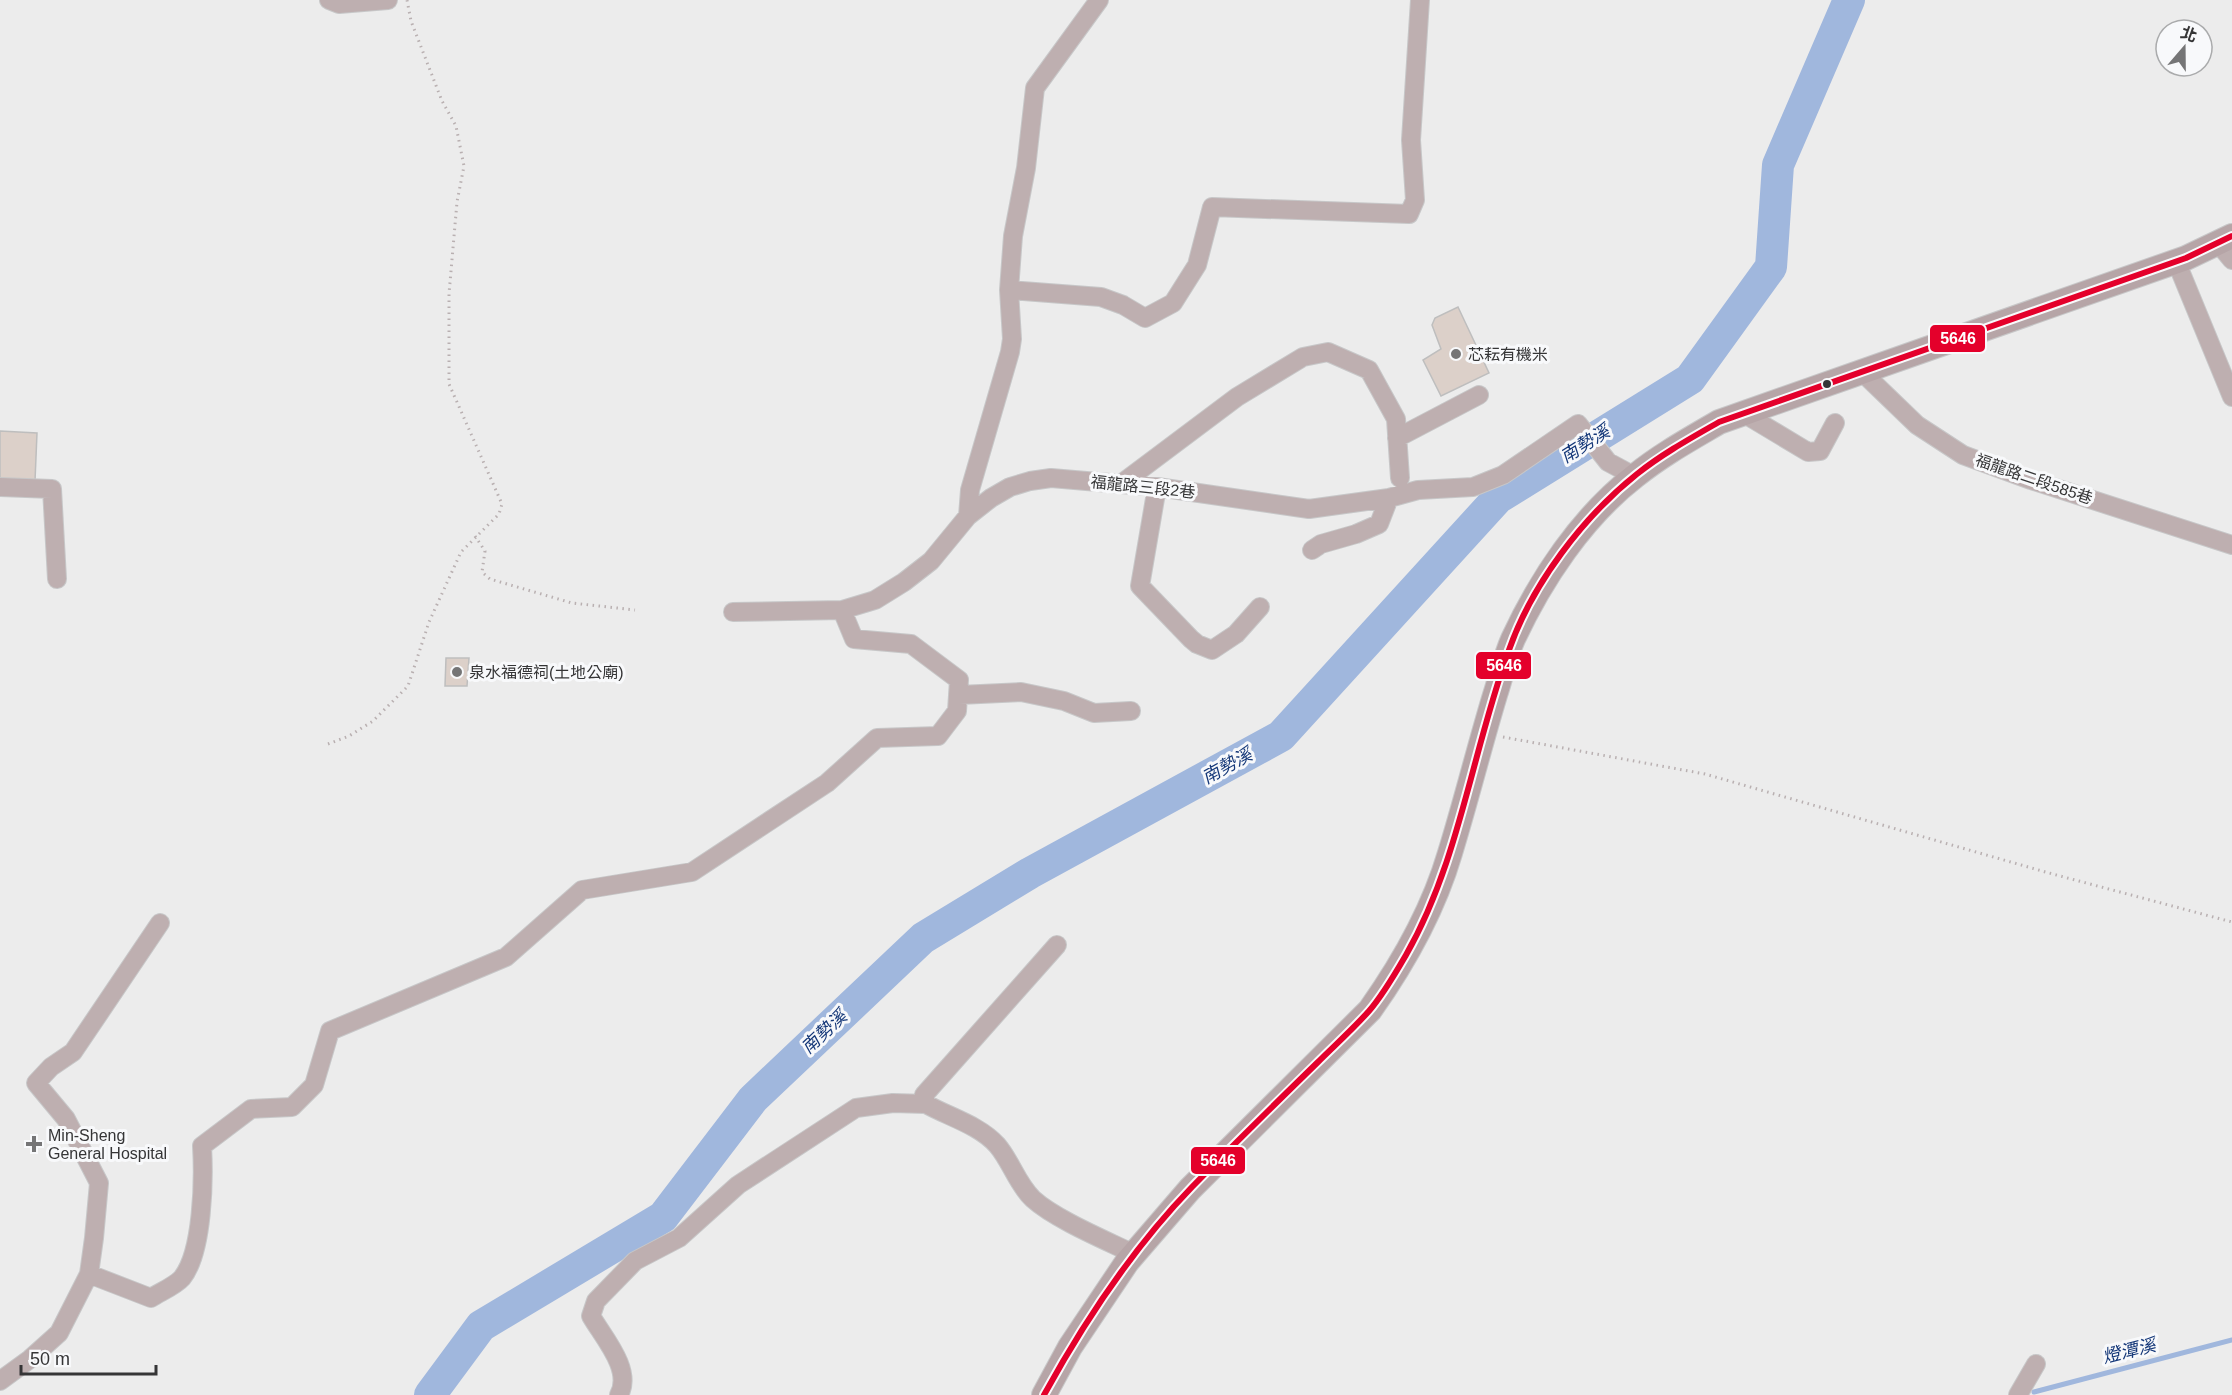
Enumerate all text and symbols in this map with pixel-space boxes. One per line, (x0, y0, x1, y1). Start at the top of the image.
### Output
north arrow (2154, 18, 2214, 78)
text: 北 (2179, 24, 2199, 45)
line badge: 5646 (1929, 324, 1986, 353)
text: 5646 (1940, 330, 1976, 347)
place label: 芯耘有機米 (1468, 346, 1548, 363)
marker: 芯耘有機米 (1449, 347, 1463, 361)
unlabelled marker (1821, 378, 1833, 390)
water label: 南勢溪 (1557, 420, 1616, 467)
street label: 福龍路二段585巷 (1973, 451, 2095, 507)
street label: 福龍路三段2巷 (1090, 473, 1196, 501)
line badge: 5646 (1475, 651, 1532, 680)
text: 5646 (1486, 657, 1522, 674)
place label: 泉水福德祠(土地公廟) (469, 664, 624, 681)
marker: 泉水福德祠(土地公廟) (450, 665, 464, 679)
water label: 南勢溪 (1199, 743, 1258, 788)
water label: 南勢溪 (797, 1004, 853, 1058)
place label: Min-Sheng General Hospital (48, 1127, 167, 1162)
marker: Min-Sheng General Hospital (25, 1135, 43, 1153)
line badge: 5646 (1190, 1146, 1246, 1175)
text: 5646 (1200, 1152, 1236, 1169)
water label: 燈潭溪 (2100, 1334, 2161, 1367)
scale bar (21, 1338, 156, 1376)
text: 50 m (30, 1349, 70, 1369)

